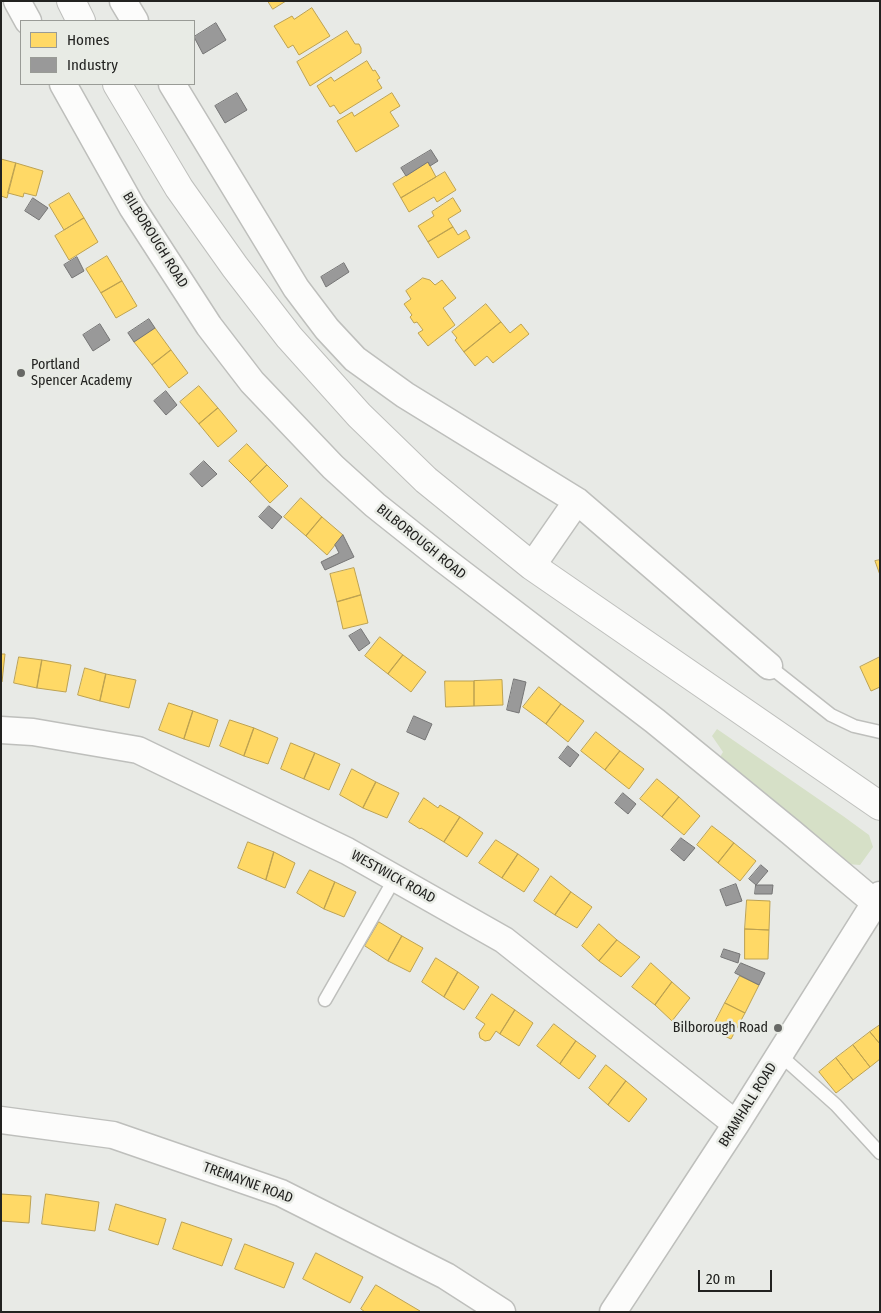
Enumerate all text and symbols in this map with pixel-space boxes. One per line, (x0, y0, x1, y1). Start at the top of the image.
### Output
legend (20, 20, 195, 85)
text: Homes (67, 31, 109, 49)
text: Industry (67, 56, 118, 74)
street label: BILBOROUGH ROAD (119, 189, 191, 291)
place label: Portland Spencer Academy (31, 357, 132, 390)
marker: Portland Spencer Academy (15, 367, 27, 379)
street label: BILBOROUGH ROAD (373, 501, 469, 583)
street label: WESTWICK ROAD (348, 847, 438, 907)
place label: Bilborough Road (673, 1020, 768, 1036)
marker: Bilborough Road (772, 1022, 784, 1034)
street label: BRAMHALL ROAD (715, 1060, 781, 1150)
street label: TREMAYNE ROAD (201, 1159, 295, 1207)
scale bar (701, 1260, 775, 1292)
text: 20 m (706, 1270, 736, 1288)

